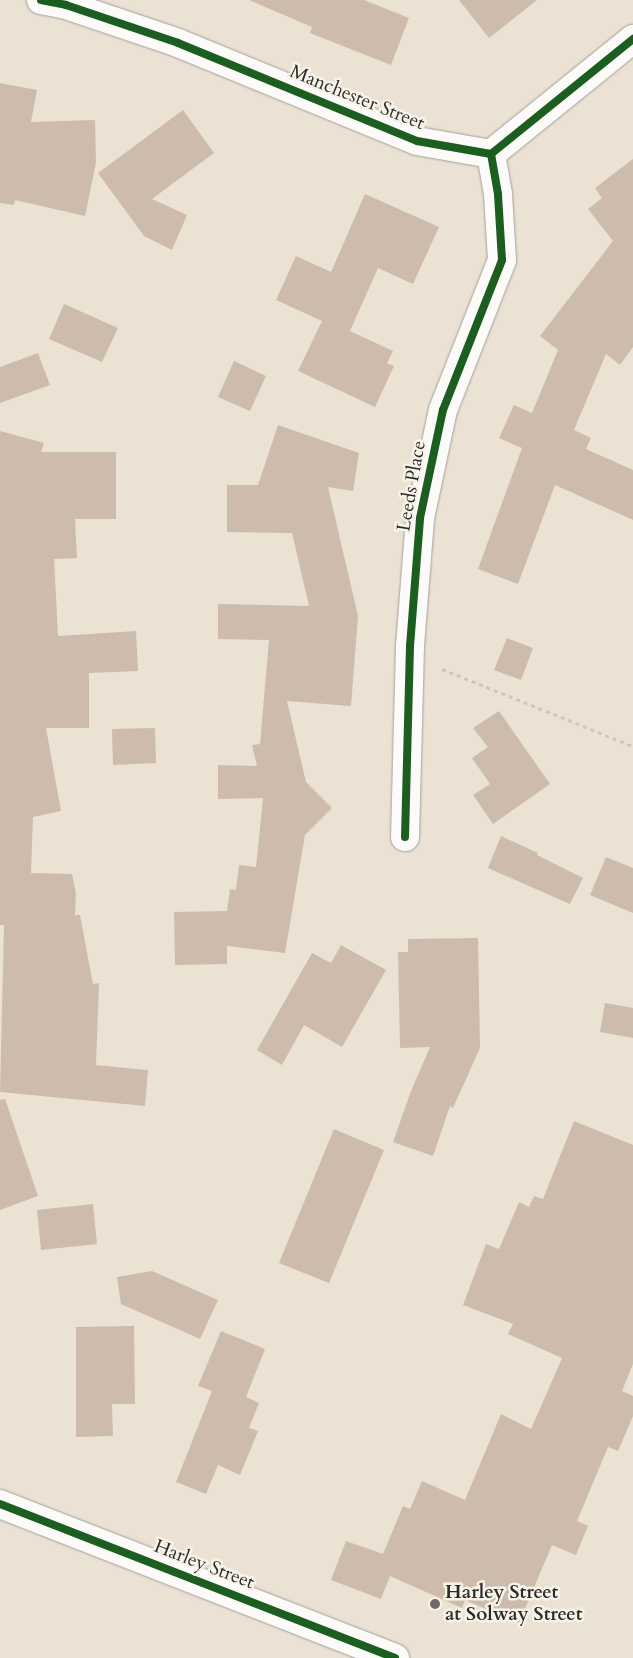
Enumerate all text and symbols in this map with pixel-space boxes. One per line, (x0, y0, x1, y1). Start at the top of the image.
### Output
street label: Manchester Street (286, 61, 428, 135)
street label: Leeds Place (393, 439, 431, 533)
street label: Harley Street (151, 1535, 257, 1595)
place label: Harley Street at Solway Street (445, 1582, 582, 1626)
marker: Harley Street at Solway Street (429, 1598, 441, 1610)

